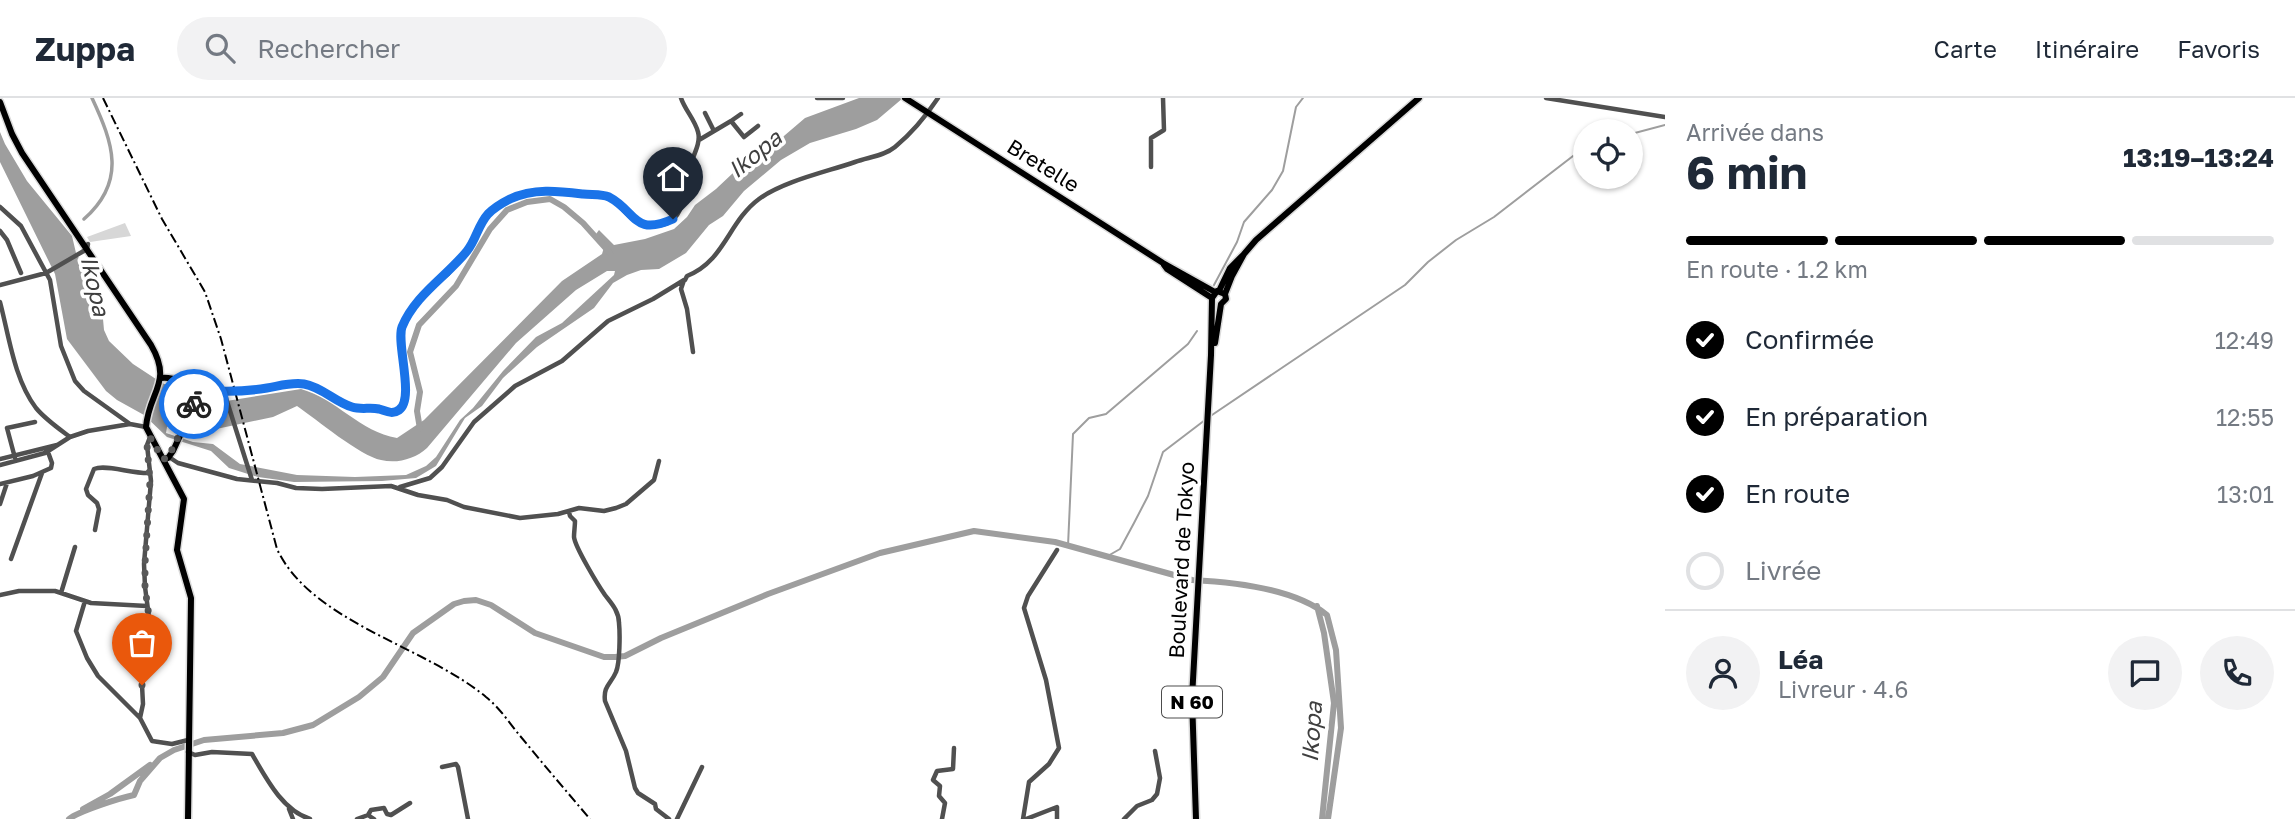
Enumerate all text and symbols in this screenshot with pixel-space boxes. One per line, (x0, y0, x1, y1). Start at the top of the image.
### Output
search box (177, 17, 667, 80)
text: Zuppa (35, 29, 135, 68)
icon: search (201, 29, 239, 67)
text: Rechercher (257, 33, 400, 64)
text: Carte (1934, 34, 1997, 63)
text: Itinéraire (2035, 34, 2139, 63)
text: Favoris (2177, 34, 2260, 63)
text: Arrivée dans (1686, 118, 1824, 146)
map controls (1573, 119, 1643, 189)
button: locate (1573, 119, 1643, 189)
water label: Ikopa (722, 123, 788, 183)
street label: Bretelle (1003, 133, 1084, 197)
text: 13:19–13:24 (2123, 142, 2274, 173)
text: 6 min (1686, 144, 1807, 199)
pin (643, 147, 703, 219)
icon: home (654, 158, 692, 196)
water label: Ikopa (76, 253, 117, 319)
text: En route · 1.2 km (1686, 255, 1868, 283)
icon: check (1686, 321, 1724, 359)
text: Confirmée (1745, 324, 1874, 355)
text: 12:49 (2215, 326, 2274, 354)
courier (159, 369, 229, 439)
icon: bike (175, 385, 213, 423)
icon: check (1686, 398, 1724, 436)
text: En préparation (1745, 401, 1928, 432)
text: 12:55 (2216, 403, 2274, 431)
street label: Boulevard de Tokyo (1163, 461, 1199, 659)
icon: check (1686, 475, 1724, 513)
text: En route (1745, 478, 1850, 509)
text: 13:01 (2217, 480, 2274, 508)
text: Livrée (1745, 555, 1821, 586)
pin (112, 613, 172, 685)
icon: bag (123, 624, 161, 662)
button: person (1686, 636, 1760, 710)
button: chat (2108, 636, 2182, 710)
button: phone (2200, 636, 2274, 710)
text: Léa (1778, 644, 1823, 675)
text: Livreur · 4.6 (1778, 675, 1908, 703)
road number: N 60 (1162, 687, 1222, 718)
water label: Ikopa (1295, 700, 1327, 763)

